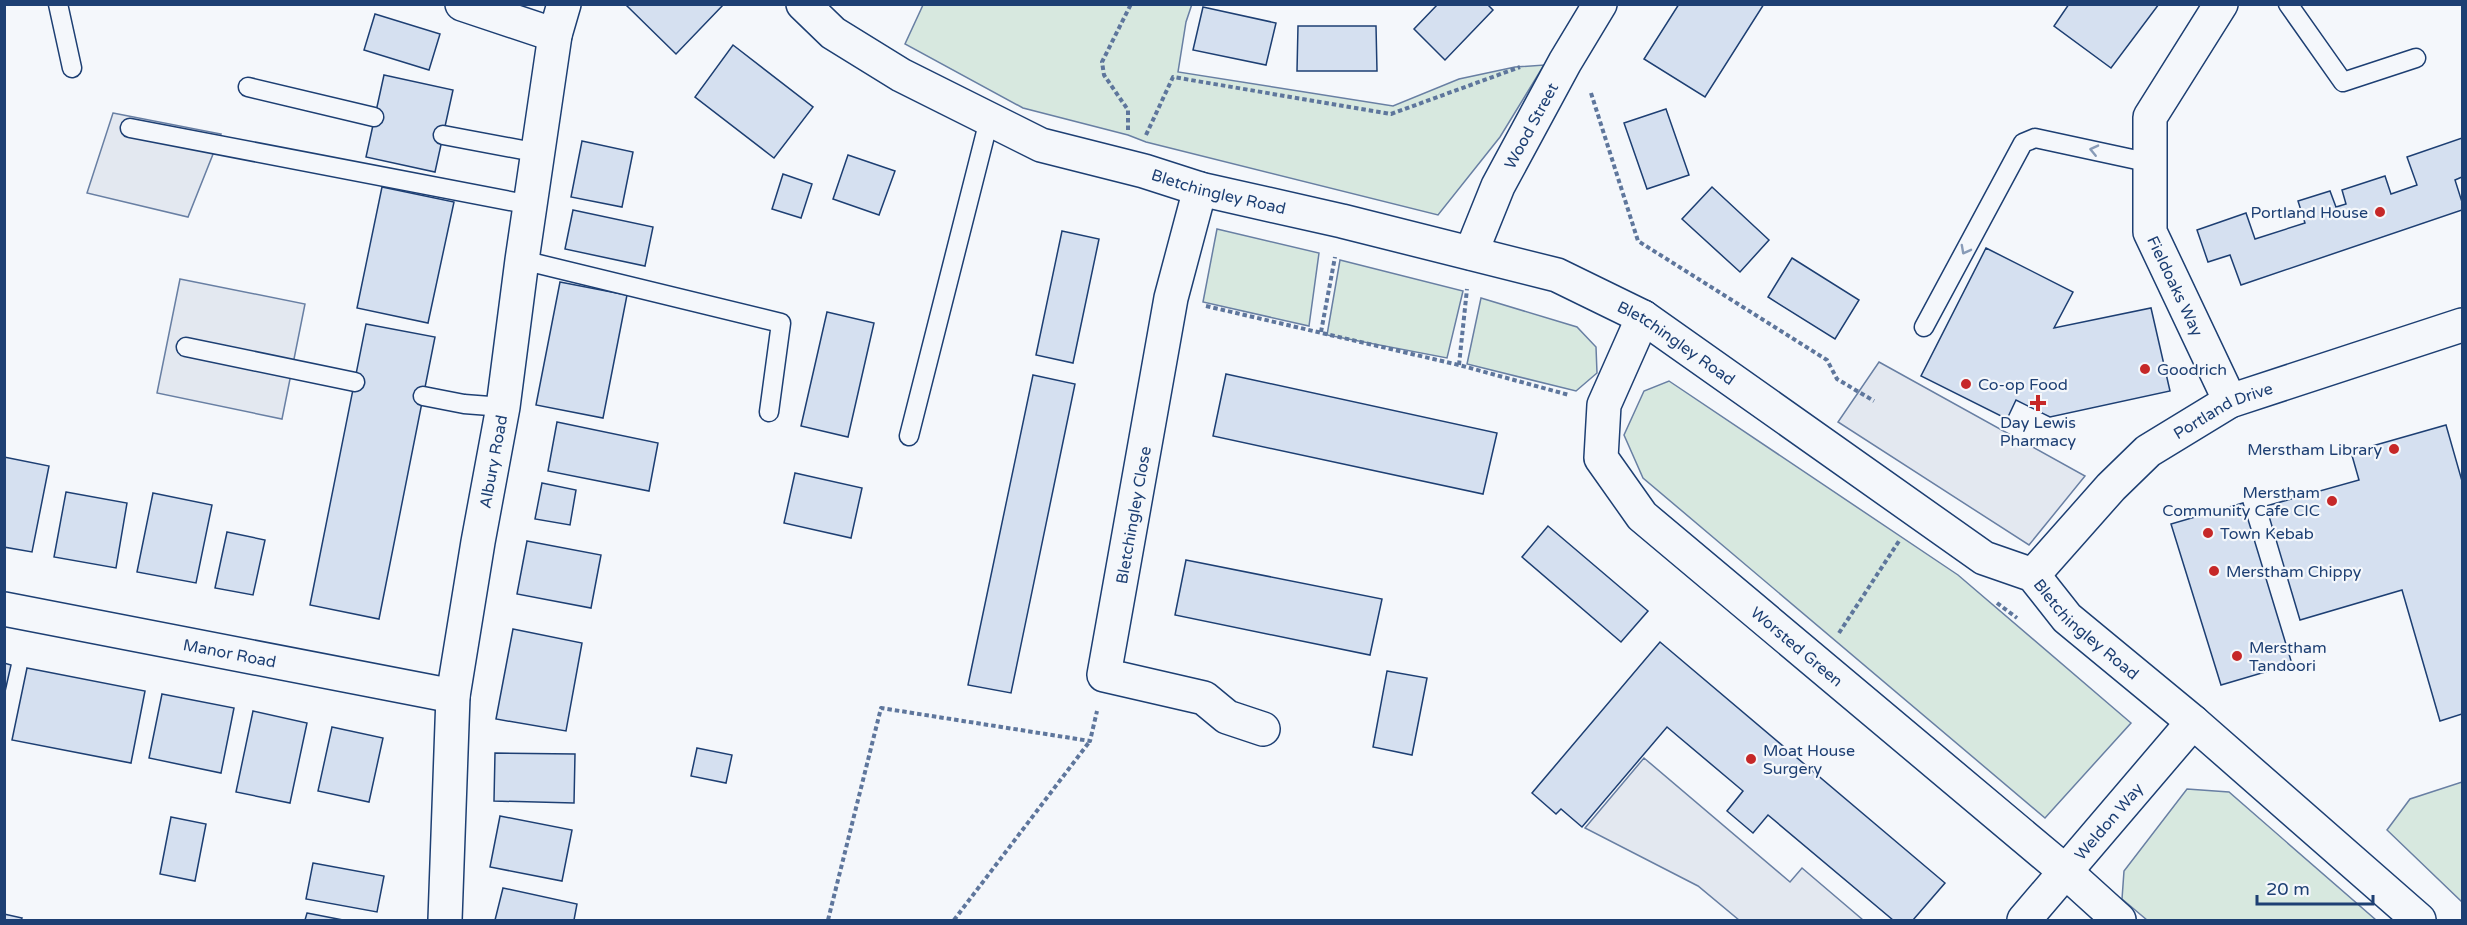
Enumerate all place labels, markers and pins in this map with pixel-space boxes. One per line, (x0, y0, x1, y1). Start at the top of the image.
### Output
place label: Portland House (2250, 203, 2368, 223)
marker: Portland House (2373, 205, 2387, 219)
place label: Goodrich (2157, 360, 2227, 380)
marker: Goodrich (2138, 362, 2152, 376)
place label: Co-op Food (1978, 375, 2068, 395)
marker: Co-op Food (1959, 377, 1973, 391)
marker: Day Lewis Pharmacy (2031, 396, 2045, 410)
place label: Day Lewis Pharmacy (2000, 413, 2077, 451)
place label: Merstham Library (2247, 440, 2382, 460)
marker: Merstham Library (2387, 442, 2401, 456)
place label: Merstham Community Cafe CIC (2162, 483, 2320, 521)
marker: Merstham Community Cafe CIC (2325, 494, 2339, 508)
place label: Town Kebab (2220, 524, 2314, 544)
marker: Town Kebab (2201, 526, 2215, 540)
place label: Merstham Chippy (2226, 562, 2362, 582)
marker: Merstham Chippy (2207, 564, 2221, 578)
place label: Merstham Tandoori (2249, 638, 2327, 676)
marker: Merstham Tandoori (2230, 649, 2244, 663)
place label: Moat House Surgery (1763, 741, 1855, 779)
marker: Moat House Surgery (1744, 752, 1758, 766)

